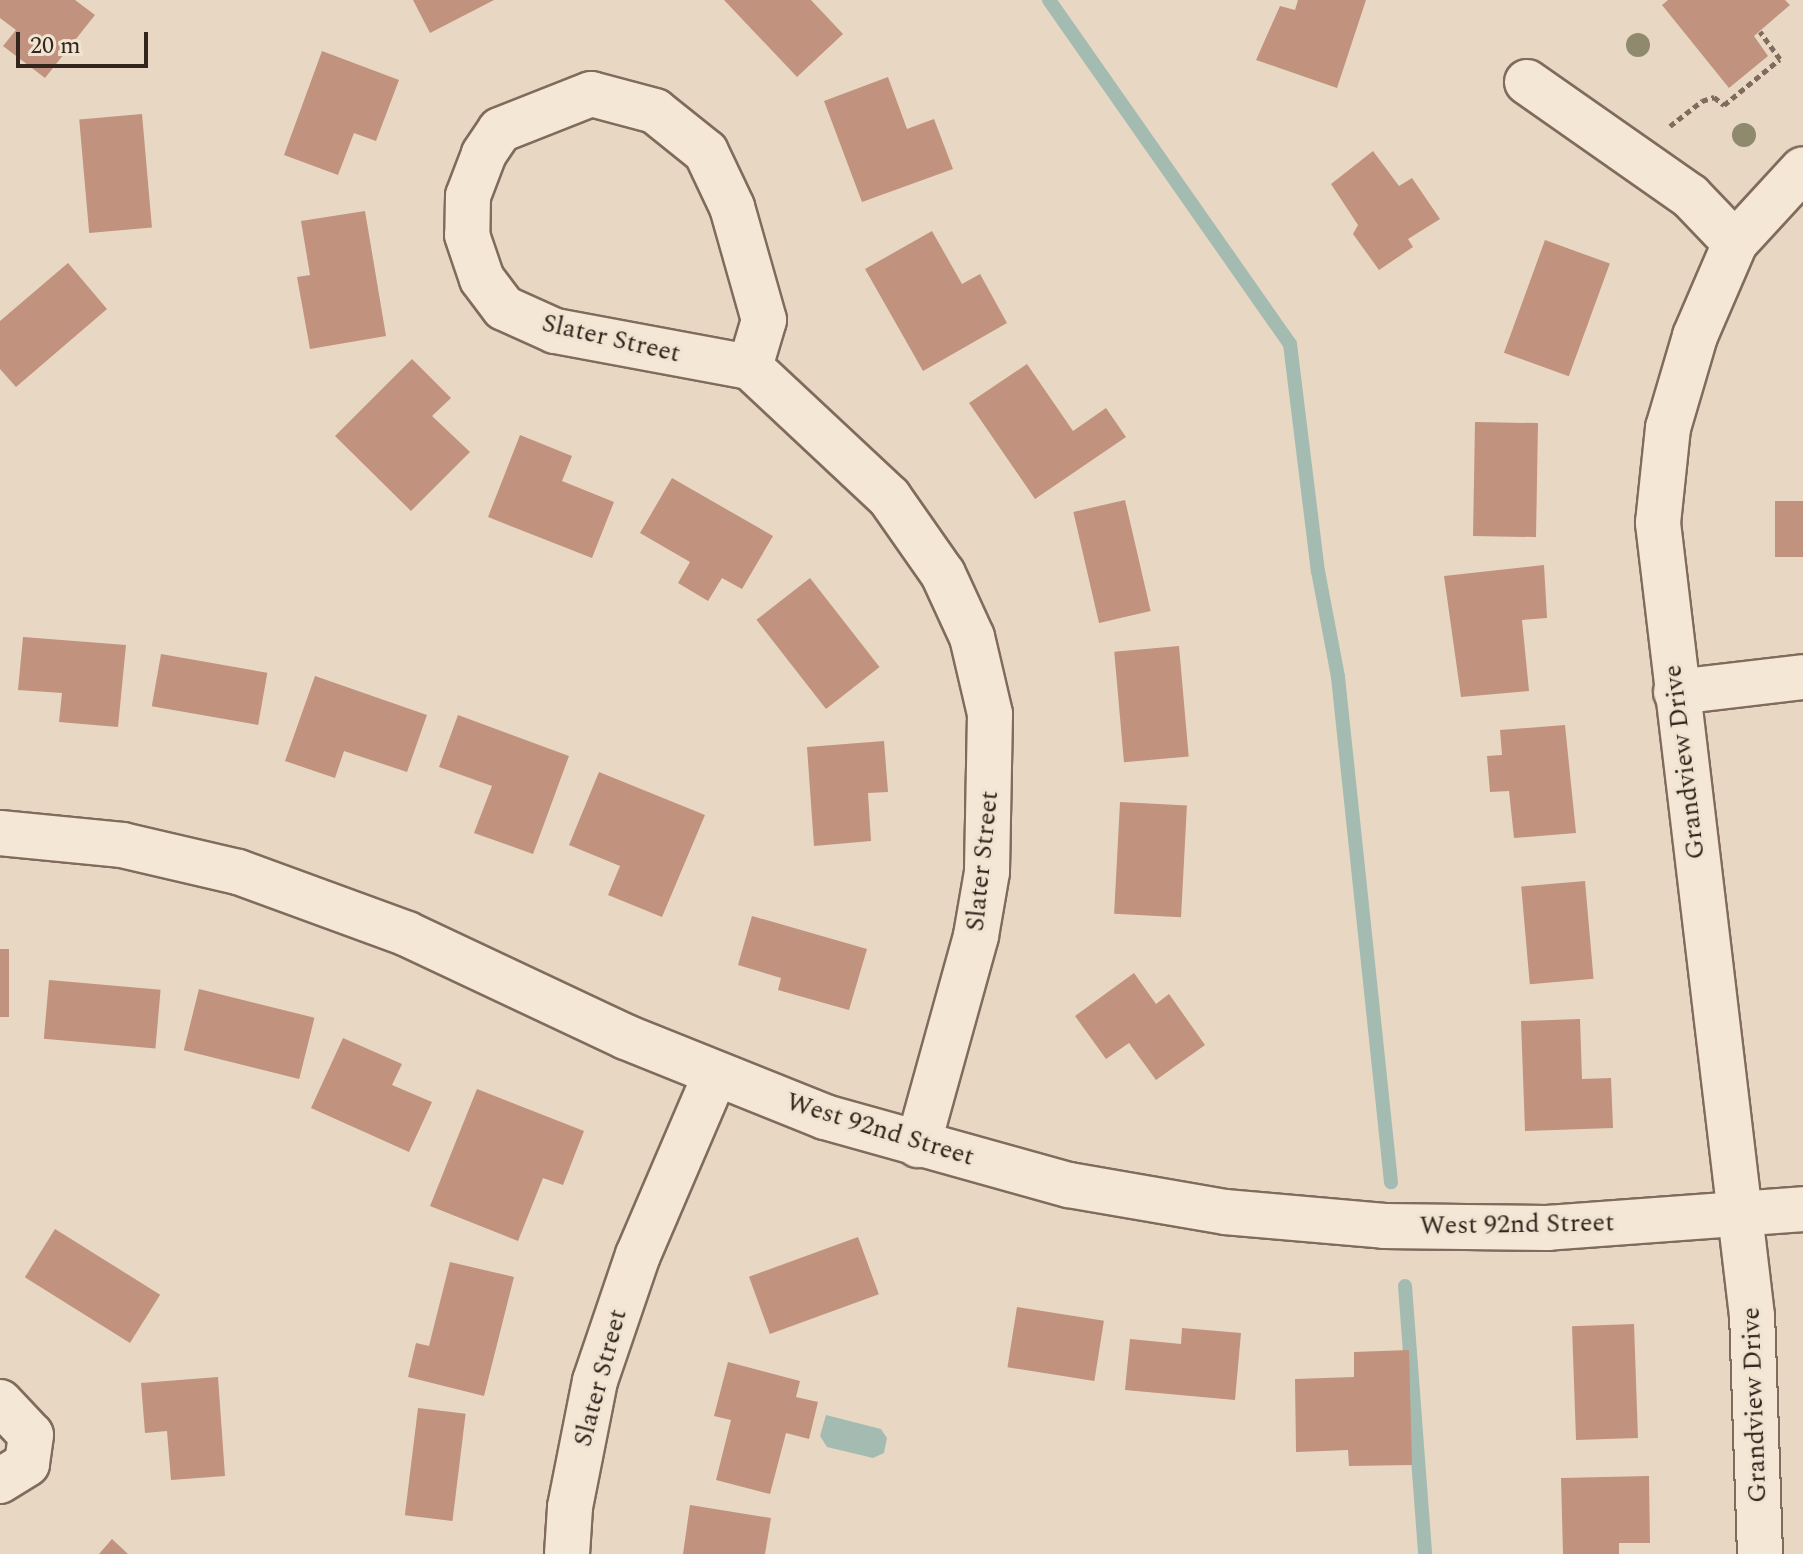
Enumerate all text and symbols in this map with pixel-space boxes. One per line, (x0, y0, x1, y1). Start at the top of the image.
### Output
scale bar (20, 16, 152, 66)
text: 20 m (30, 28, 81, 64)
street label: Slater Street (539, 308, 683, 370)
street label: Grandview Drive (1658, 663, 1712, 861)
street label: Slater Street (960, 789, 1006, 933)
street label: West 92nd Street (782, 1087, 978, 1173)
street label: West 92nd Street (1419, 1208, 1615, 1242)
street label: Slater Street (568, 1306, 634, 1450)
street label: Grandview Drive (1736, 1307, 1774, 1503)

